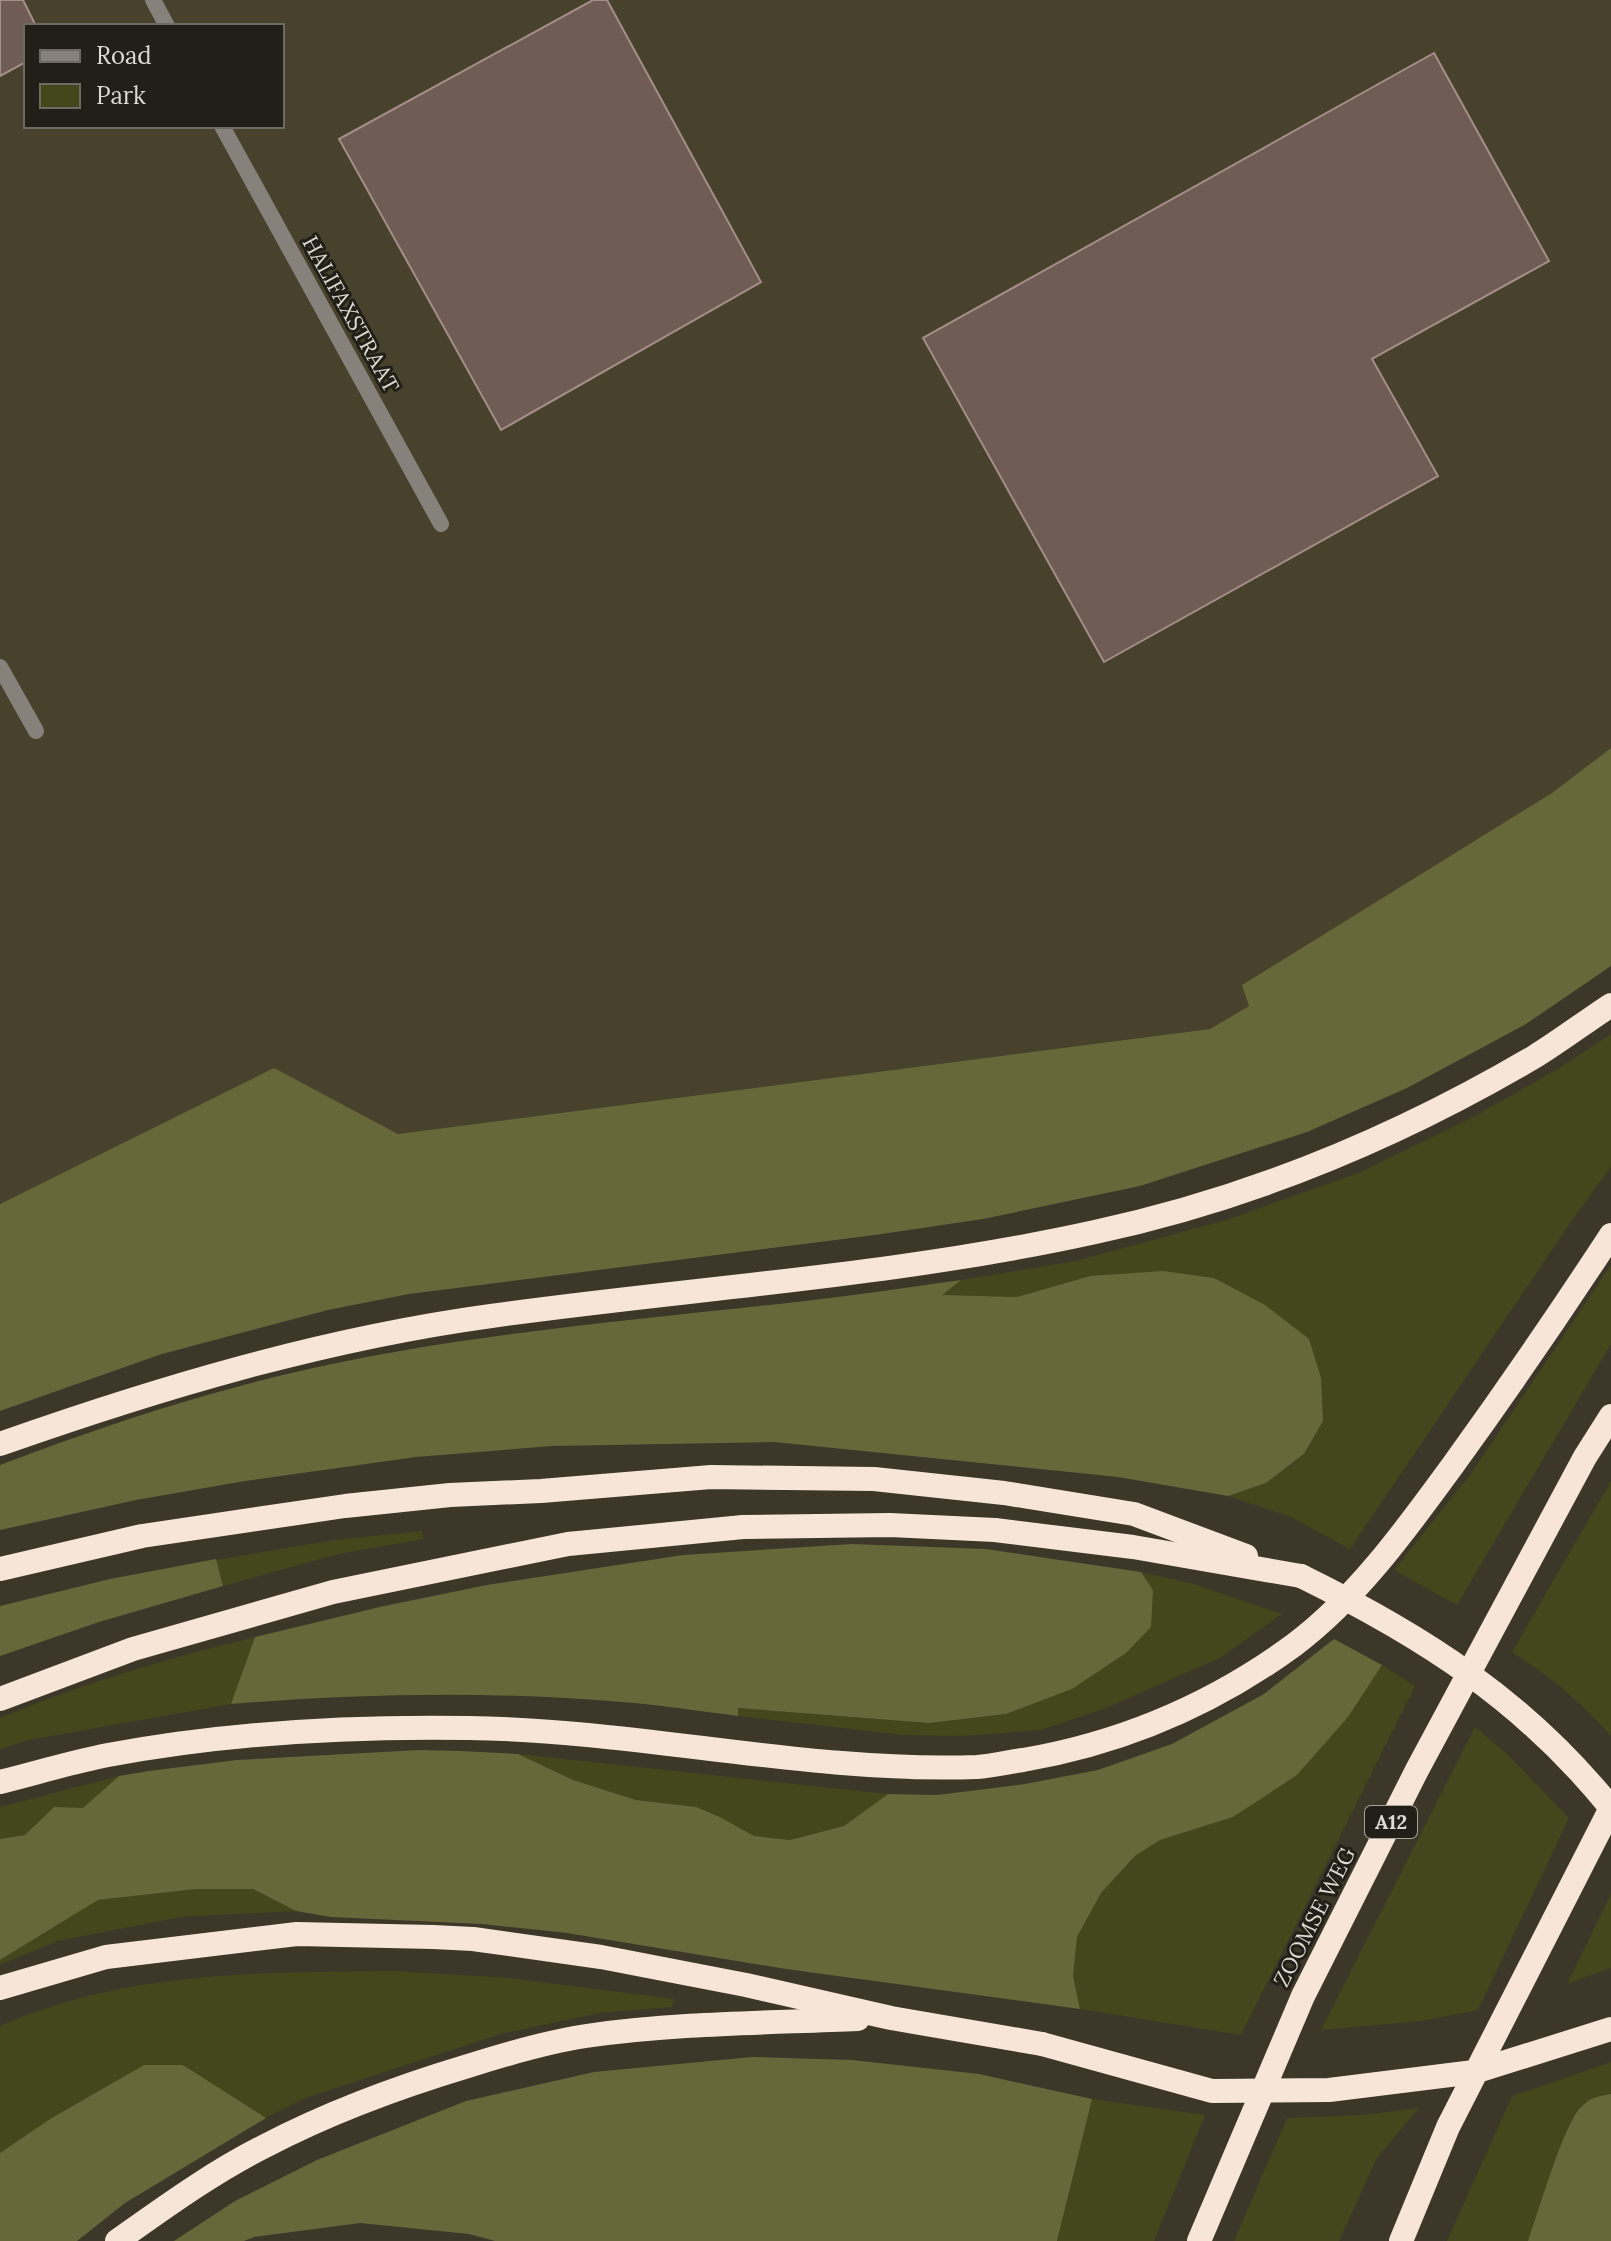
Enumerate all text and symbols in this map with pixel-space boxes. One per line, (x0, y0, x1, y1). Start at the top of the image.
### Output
legend (24, 24, 284, 128)
text: Road (96, 40, 152, 71)
text: Park (96, 80, 146, 111)
street label: HALIFAXSTRAAT (296, 231, 406, 397)
road number: A12 (1365, 1806, 1417, 1838)
street label: ZOOMSE WEG (1267, 1842, 1361, 1991)

